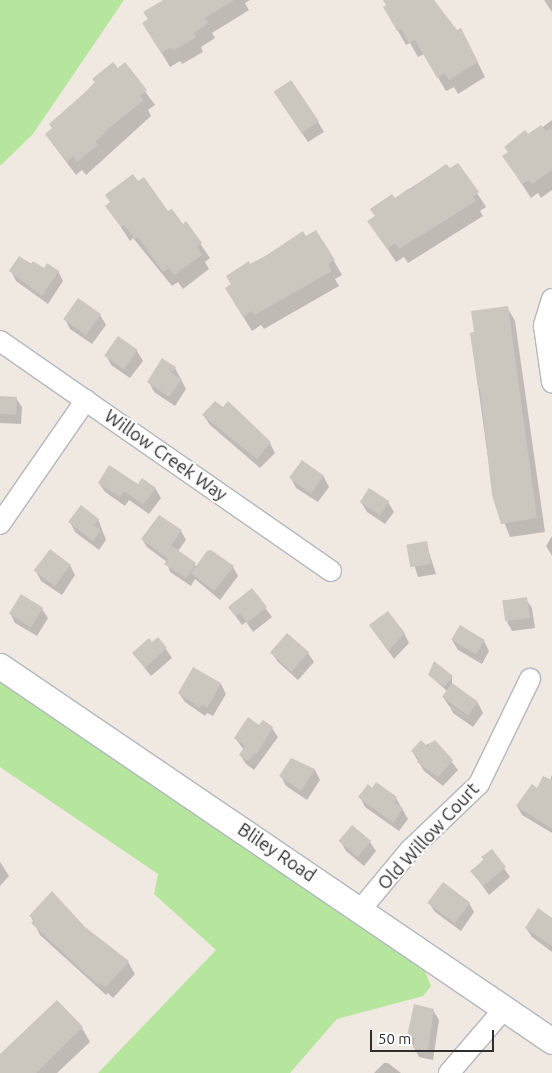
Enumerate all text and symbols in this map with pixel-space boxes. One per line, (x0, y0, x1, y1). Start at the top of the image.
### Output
street label: Willow Creek Way (101, 405, 231, 505)
street label: Old Willow Court (373, 778, 483, 894)
street label: Bliley Road (234, 818, 320, 886)
scale bar (372, 1020, 496, 1052)
text: 50 m (378, 1030, 411, 1047)

